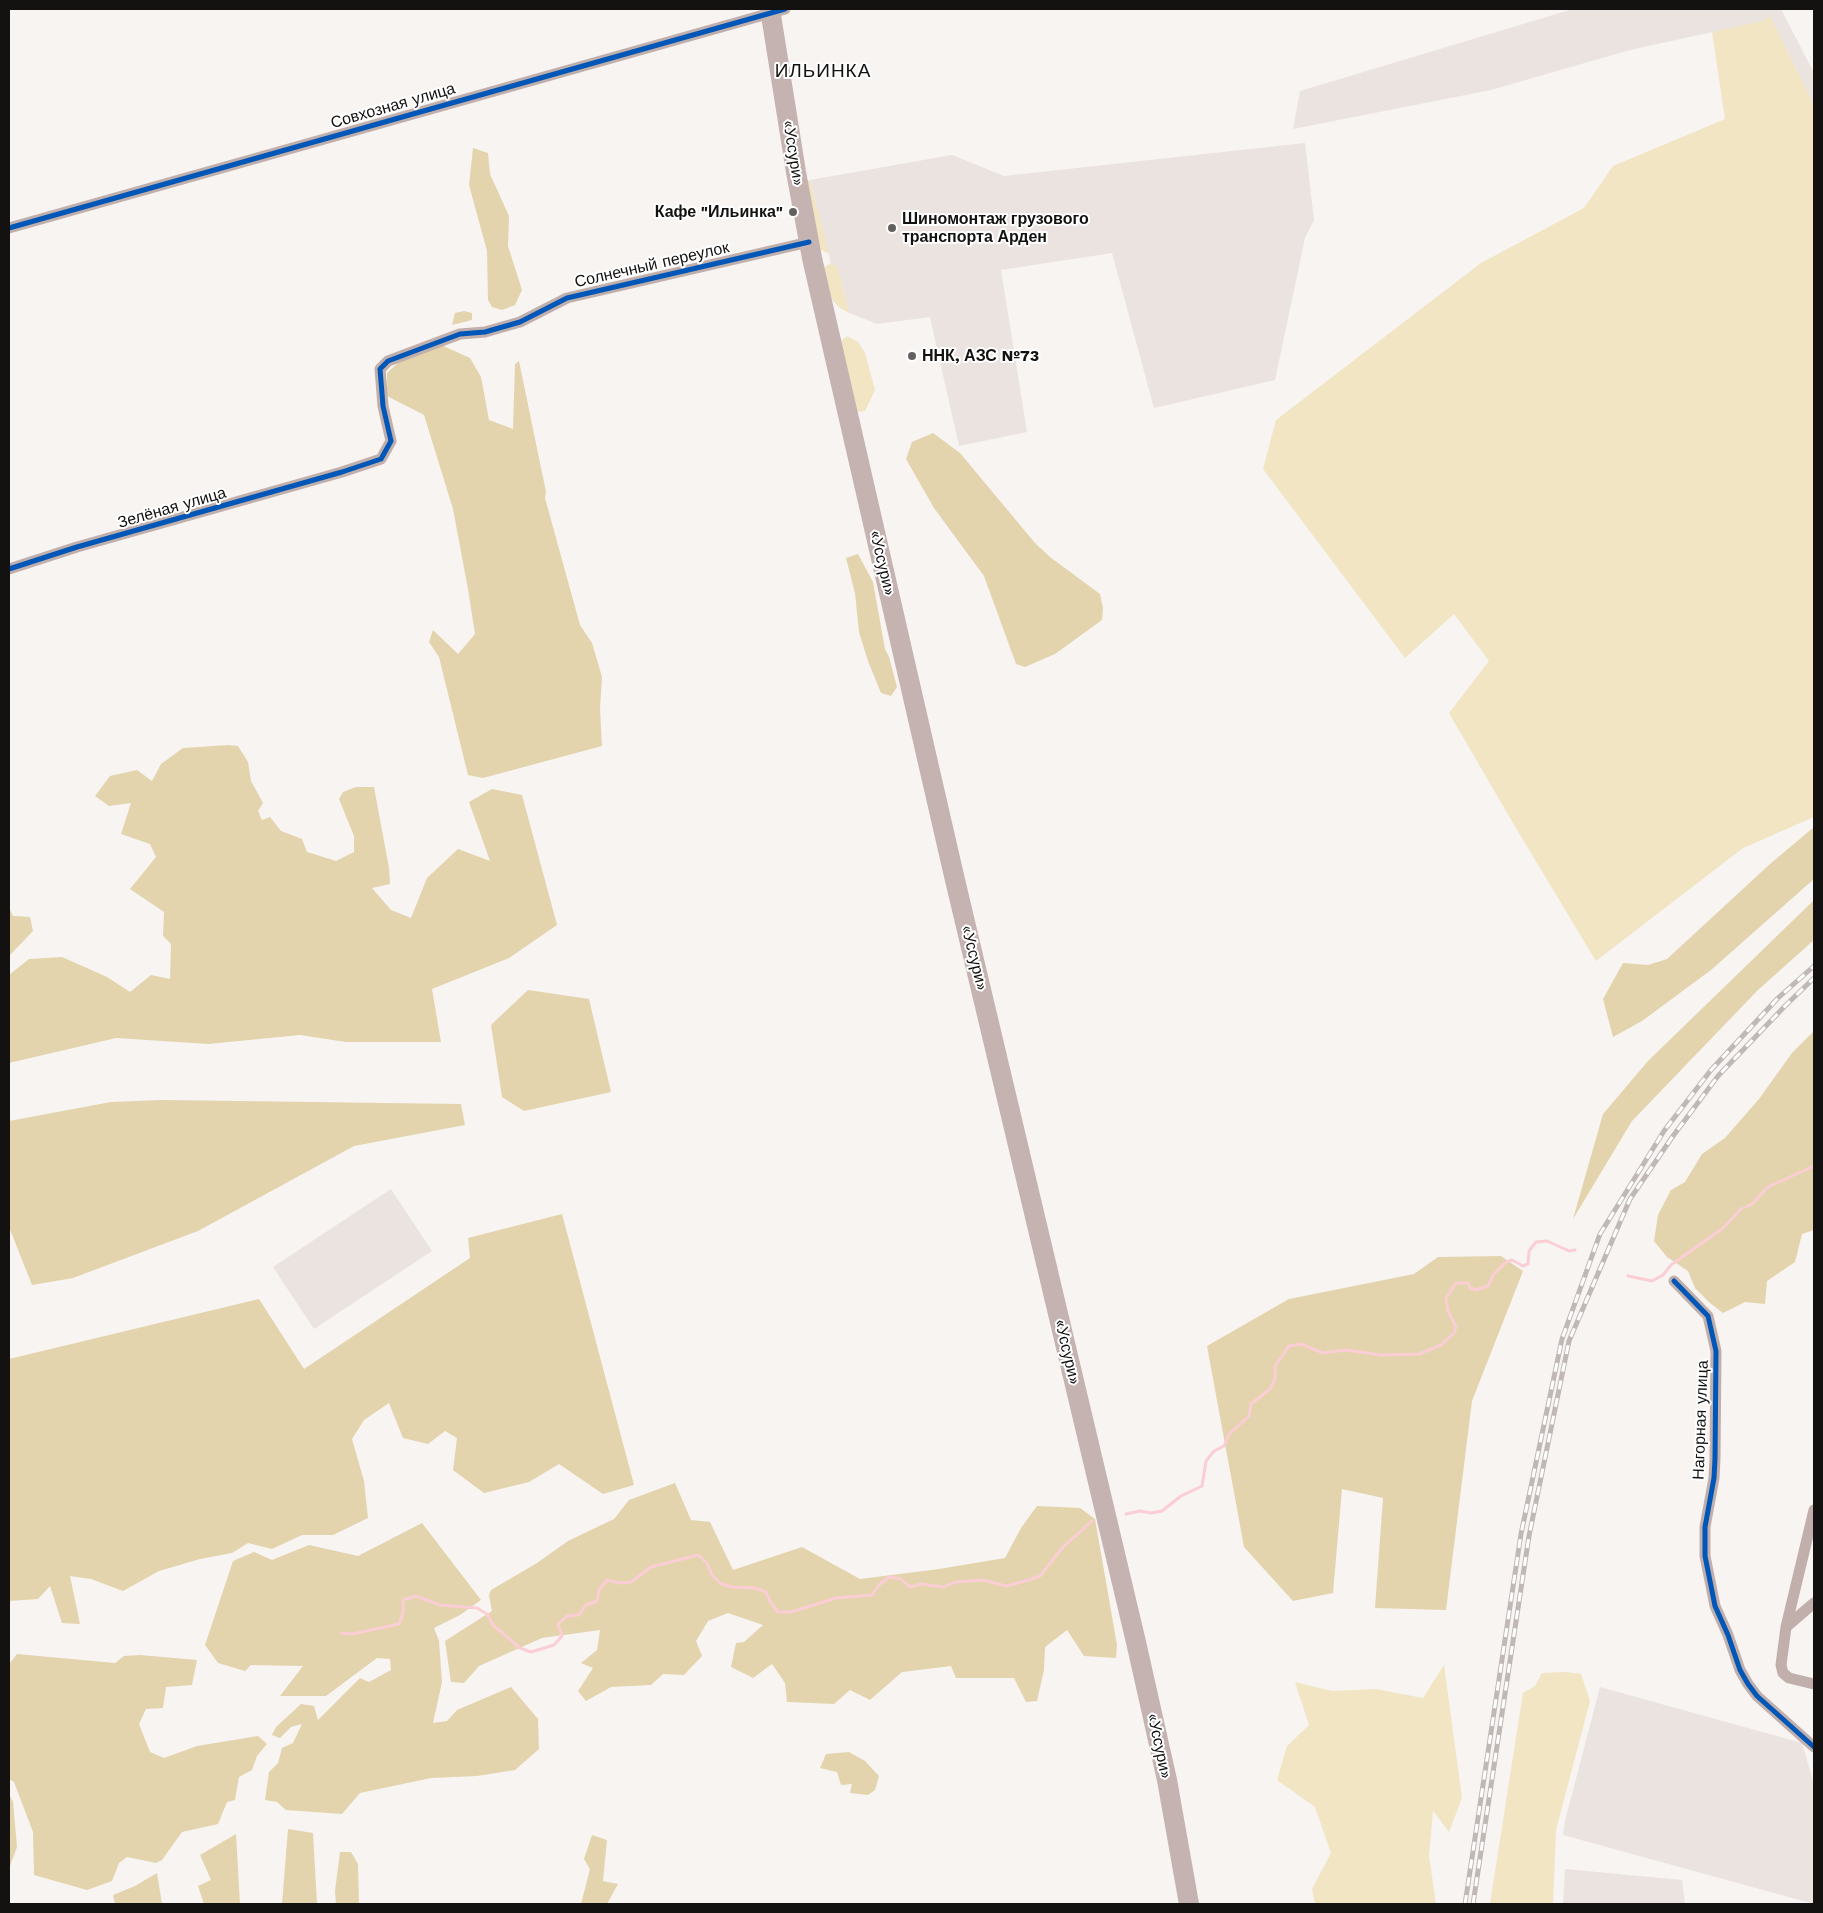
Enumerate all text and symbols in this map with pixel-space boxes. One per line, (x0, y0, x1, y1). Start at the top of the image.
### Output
district label: ИЛЬИНКА (774, 60, 872, 82)
street label: Совхозная улица (329, 79, 457, 133)
street label: «Уссури» (778, 119, 808, 187)
place label: Кафе "Ильинка" (655, 202, 783, 222)
marker: Кафе "Ильинка" (787, 206, 799, 218)
place label: Шиномонтаж грузового транспорта Арден (902, 209, 1089, 247)
marker: Шиномонтаж грузового транспорта Арден (886, 222, 898, 234)
street label: Солнечный переулок (573, 238, 731, 292)
place label: ННК, АЗС №73 (922, 346, 1039, 366)
marker: ННК, АЗС №73 (906, 350, 918, 362)
street label: Зелёная улица (115, 483, 229, 533)
street label: «Уссури» (865, 528, 899, 598)
street label: «Уссури» (957, 923, 991, 993)
street label: «Уссури» (1050, 1317, 1084, 1387)
street label: Нагорная улица (1689, 1360, 1713, 1480)
street label: «Уссури» (1143, 1711, 1175, 1781)

